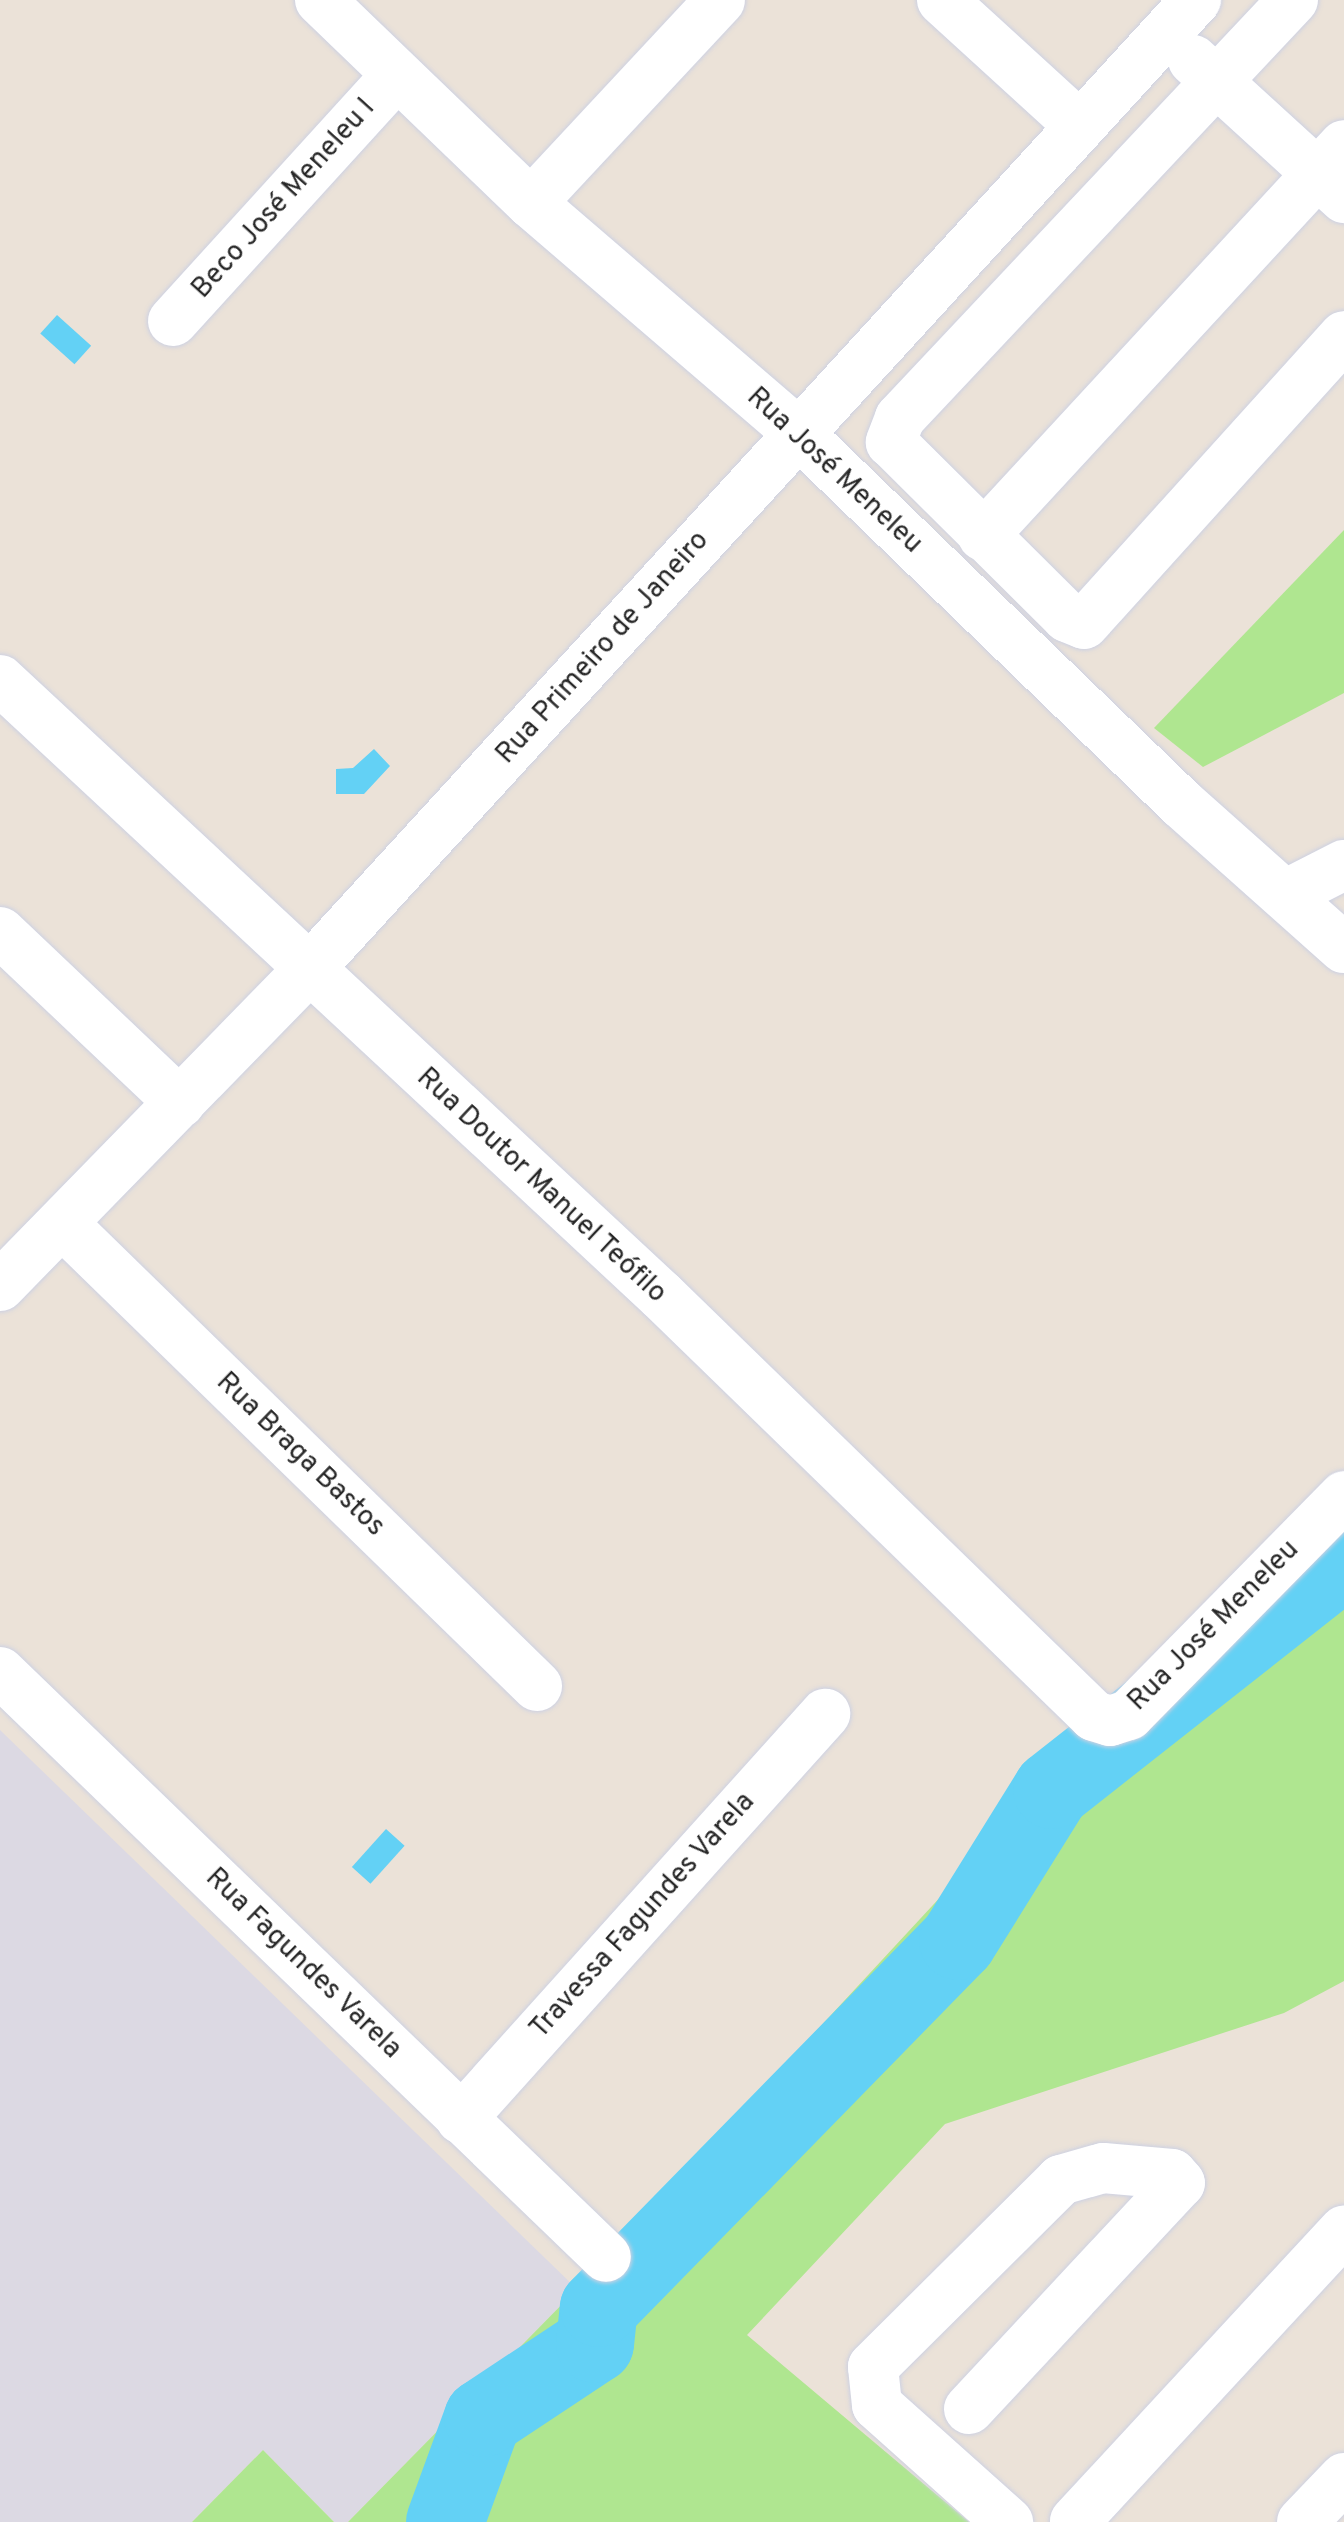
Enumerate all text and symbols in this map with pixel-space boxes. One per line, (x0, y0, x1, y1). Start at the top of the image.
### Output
street label: Beco José Meneleu I (185, 92, 383, 306)
street label: Rua José Meneleu (739, 381, 929, 561)
street label: Rua Primeiro de Janeiro (490, 525, 716, 771)
street label: Rua Doutor Manuel Teófilo (409, 1061, 673, 1311)
street label: Rua Braga Bastos (209, 1366, 391, 1544)
street label: Rua José Meneleu (1122, 1534, 1306, 1718)
street label: Travessa Fagundes Varela (523, 1786, 763, 2046)
street label: Rua Fagundes Varela (197, 1861, 409, 2067)

